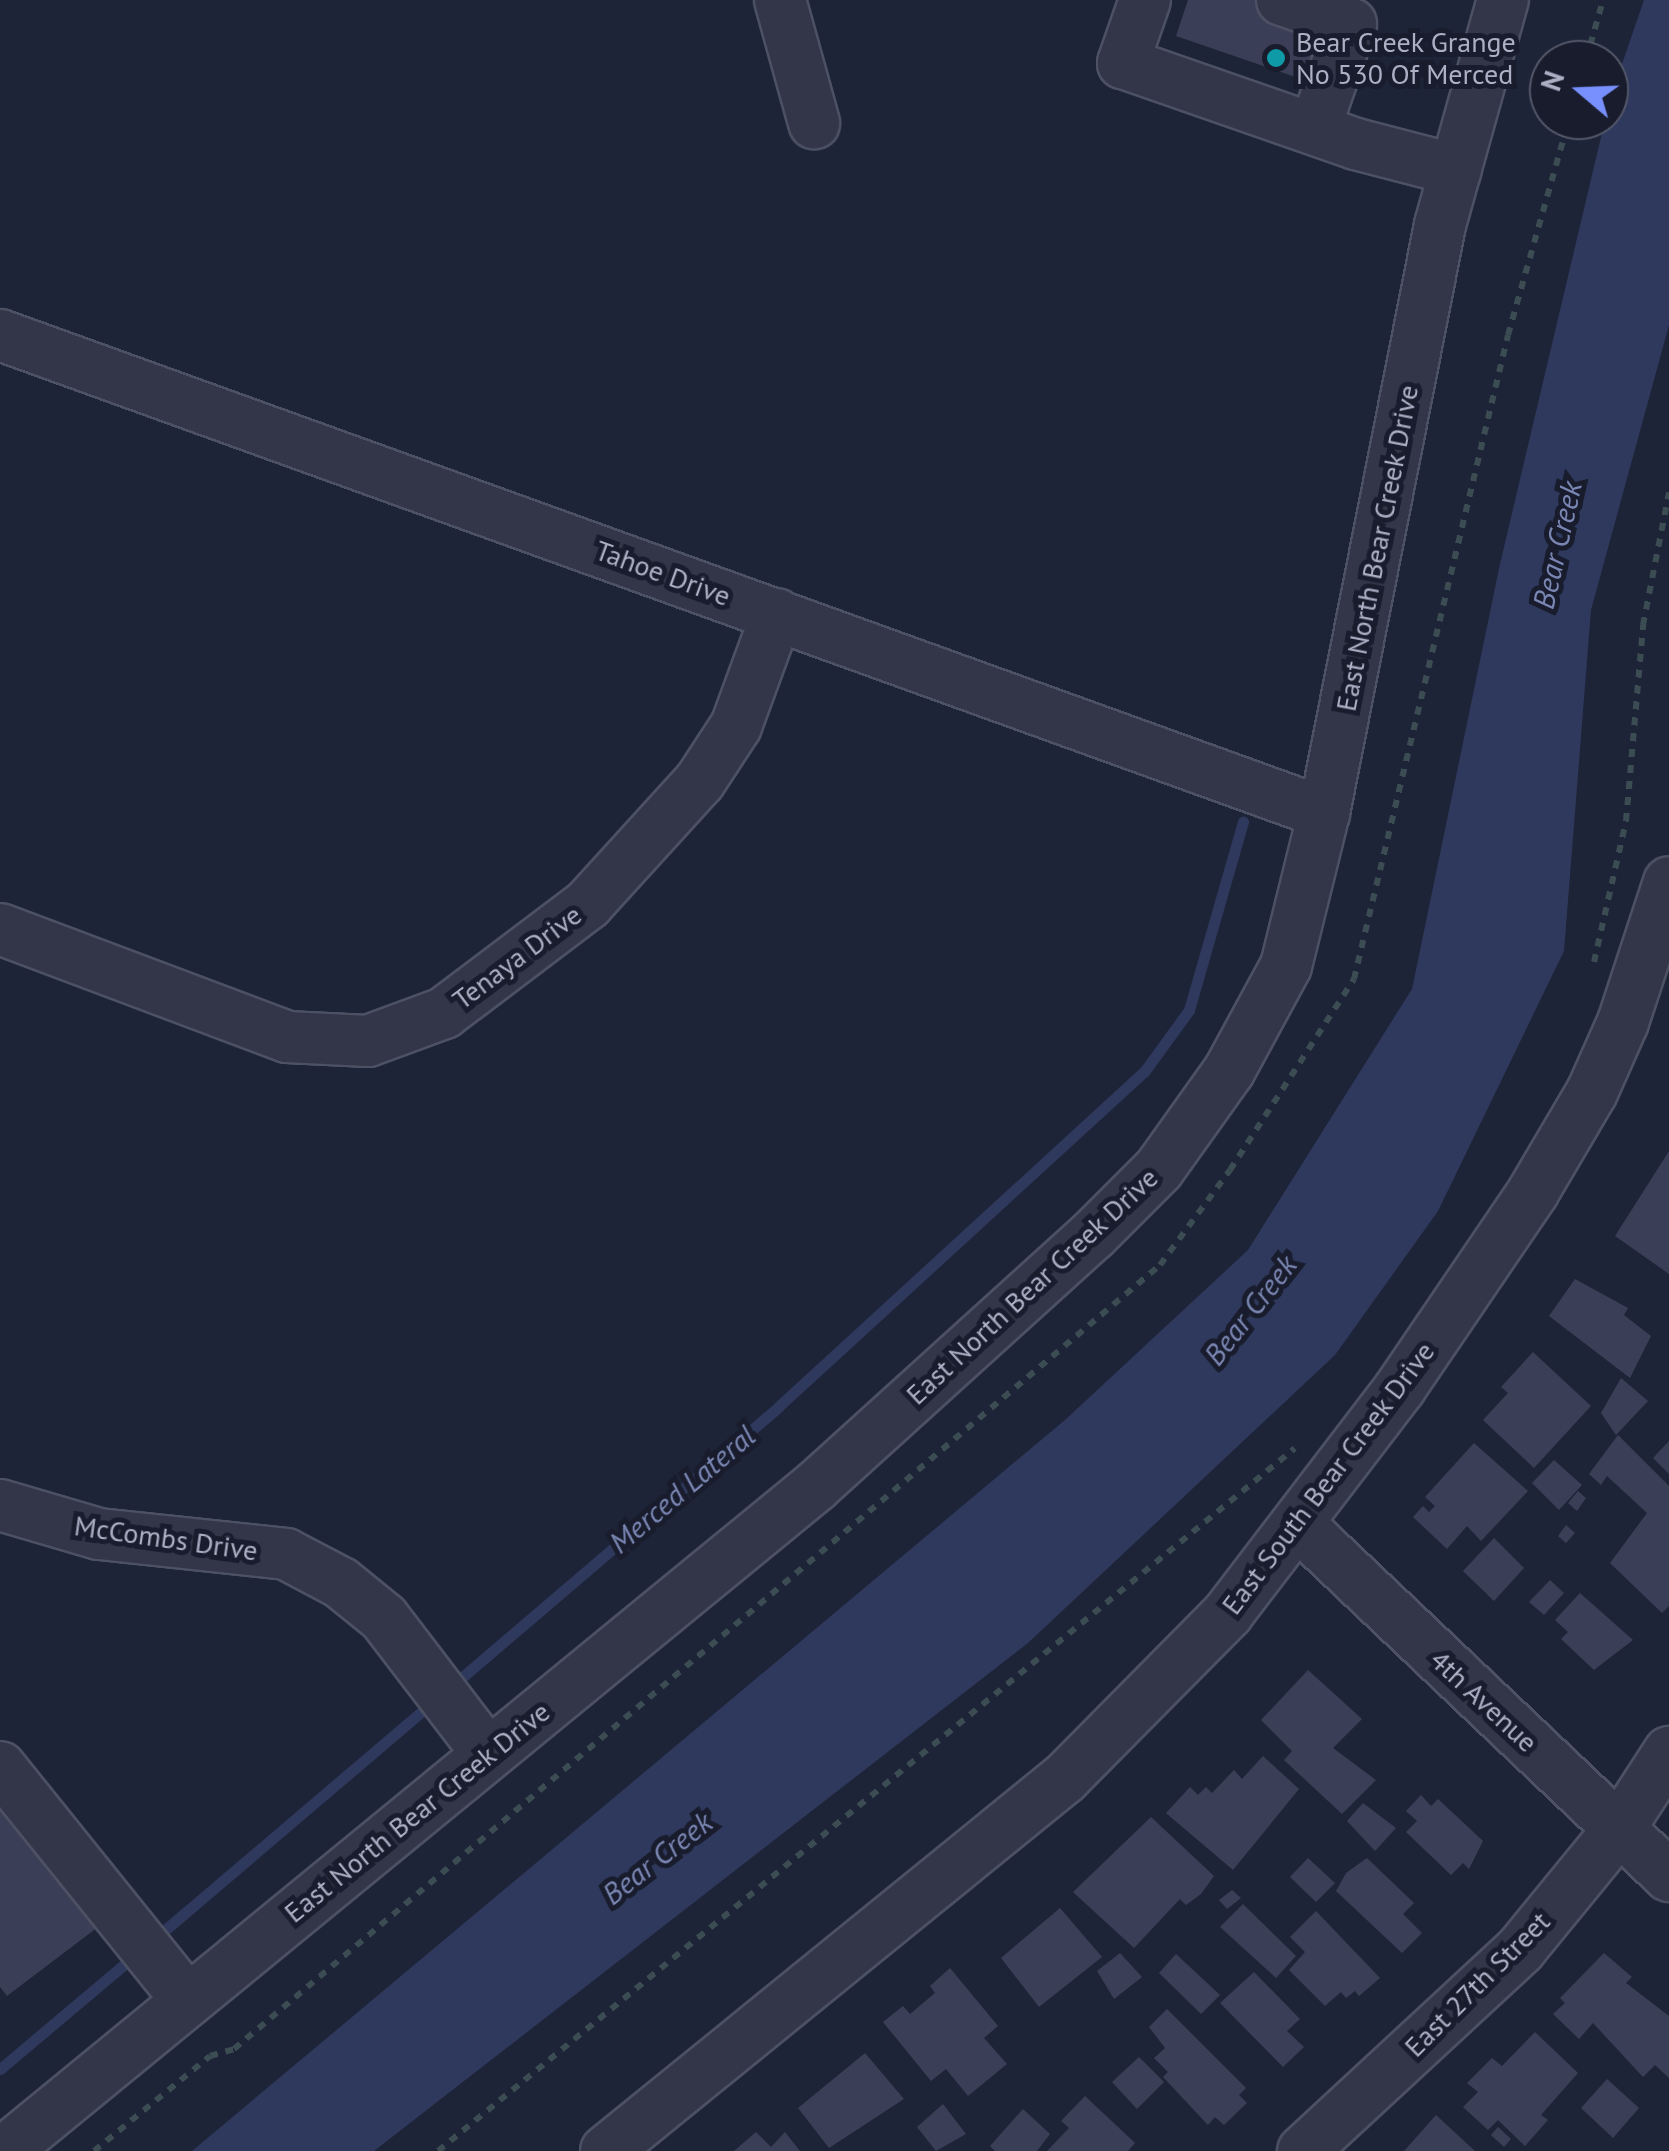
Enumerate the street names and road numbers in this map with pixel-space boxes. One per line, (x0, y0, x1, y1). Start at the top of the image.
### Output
street label: East North Bear Creek Drive (1329, 382, 1425, 714)
street label: Tahoe Drive (591, 533, 735, 613)
street label: Tenaya Drive (446, 898, 588, 1016)
street label: East North Bear Creek Drive (899, 1160, 1165, 1412)
street label: East South Bear Creek Drive (1214, 1335, 1442, 1621)
street label: McCombs Drive (72, 1509, 260, 1567)
street label: 4th Avenue (1423, 1643, 1545, 1759)
street label: East North Bear Creek Drive (277, 1694, 557, 1930)
street label: East 27th Street (1397, 1904, 1557, 2064)

